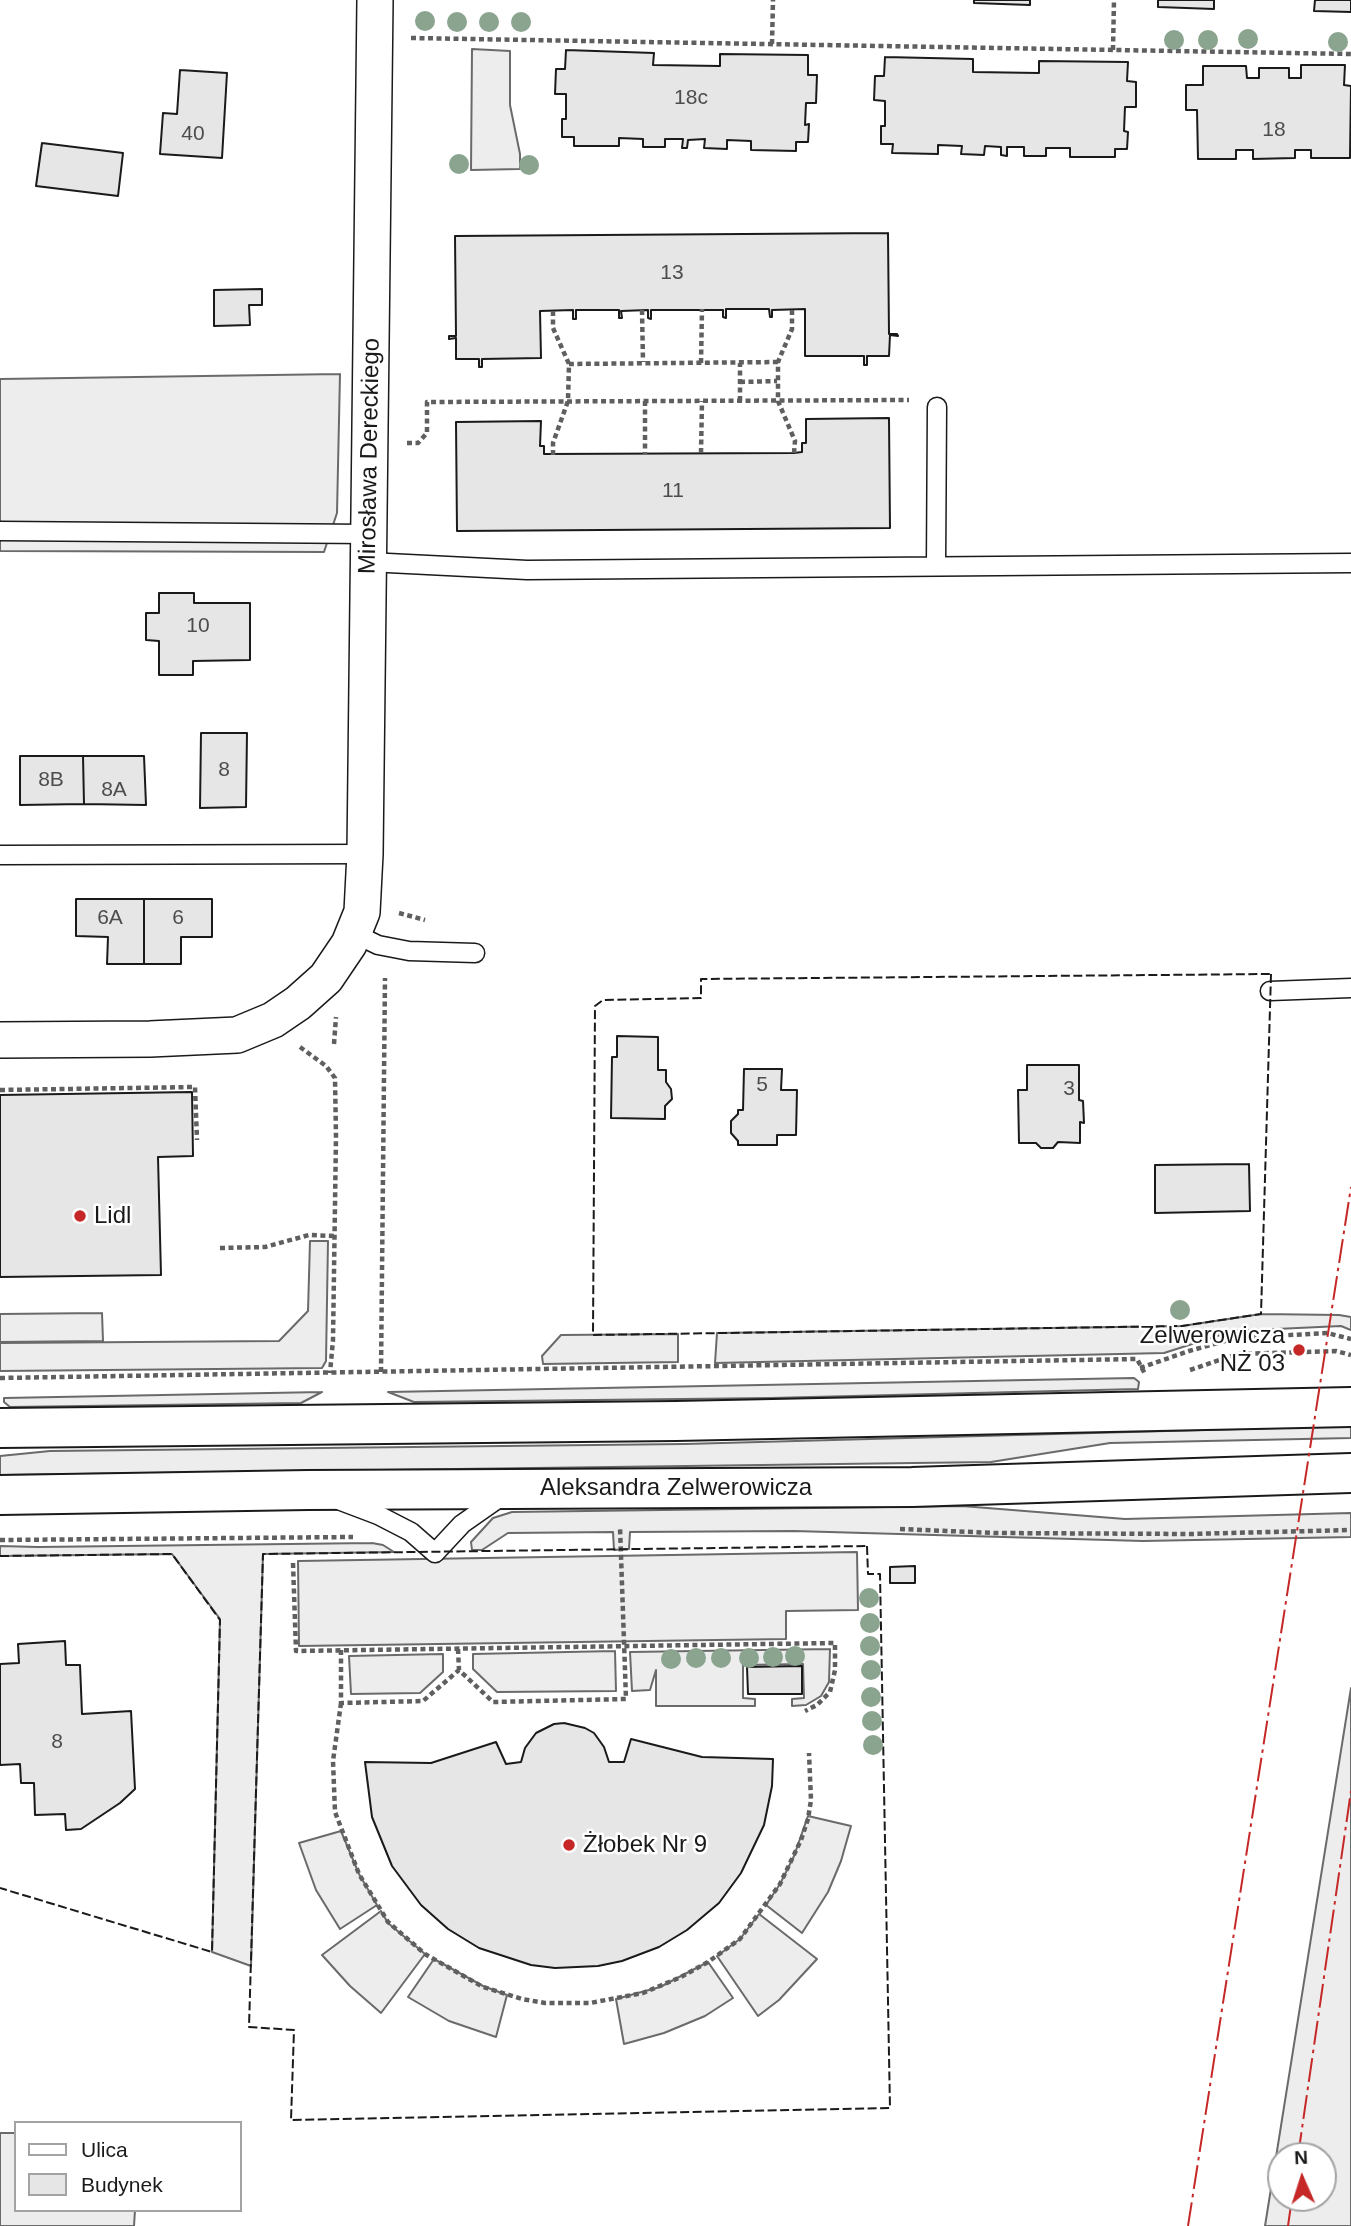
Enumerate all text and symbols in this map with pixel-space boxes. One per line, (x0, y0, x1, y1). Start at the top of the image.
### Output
house number: 18c (674, 85, 708, 111)
house number: 18 (1262, 117, 1286, 143)
house number: 40 (181, 121, 205, 147)
house number: 13 (660, 260, 684, 286)
street label: Mirosława Dereckiego (354, 338, 386, 574)
house number: 11 (662, 478, 684, 504)
house number: 10 (186, 613, 210, 639)
house number: 8 (218, 757, 230, 783)
house number: 8B (38, 767, 64, 793)
house number: 8A (101, 777, 127, 803)
house number: 6A (97, 905, 123, 931)
house number: 6 (172, 905, 184, 931)
house number: 5 (756, 1072, 768, 1098)
house number: 3 (1063, 1076, 1075, 1102)
place label: Lidl (94, 1202, 131, 1230)
marker: Lidl (72, 1208, 88, 1224)
place label: Zelwerowicza NŻ 03 (1140, 1322, 1285, 1378)
marker: Zelwerowicza NŻ 03 (1291, 1342, 1307, 1358)
street label: Aleksandra Zelwerowicza (540, 1474, 812, 1502)
house number: 8 (51, 1729, 63, 1755)
place label: Żłobek Nr 9 (583, 1831, 707, 1859)
marker: Żłobek Nr 9 (561, 1837, 577, 1853)
legend (14, 2121, 242, 2212)
text: Ulica (81, 2138, 128, 2161)
north arrow (1267, 2142, 1337, 2212)
text: N (1294, 2147, 1308, 2168)
text: Budynek (81, 2173, 163, 2196)

